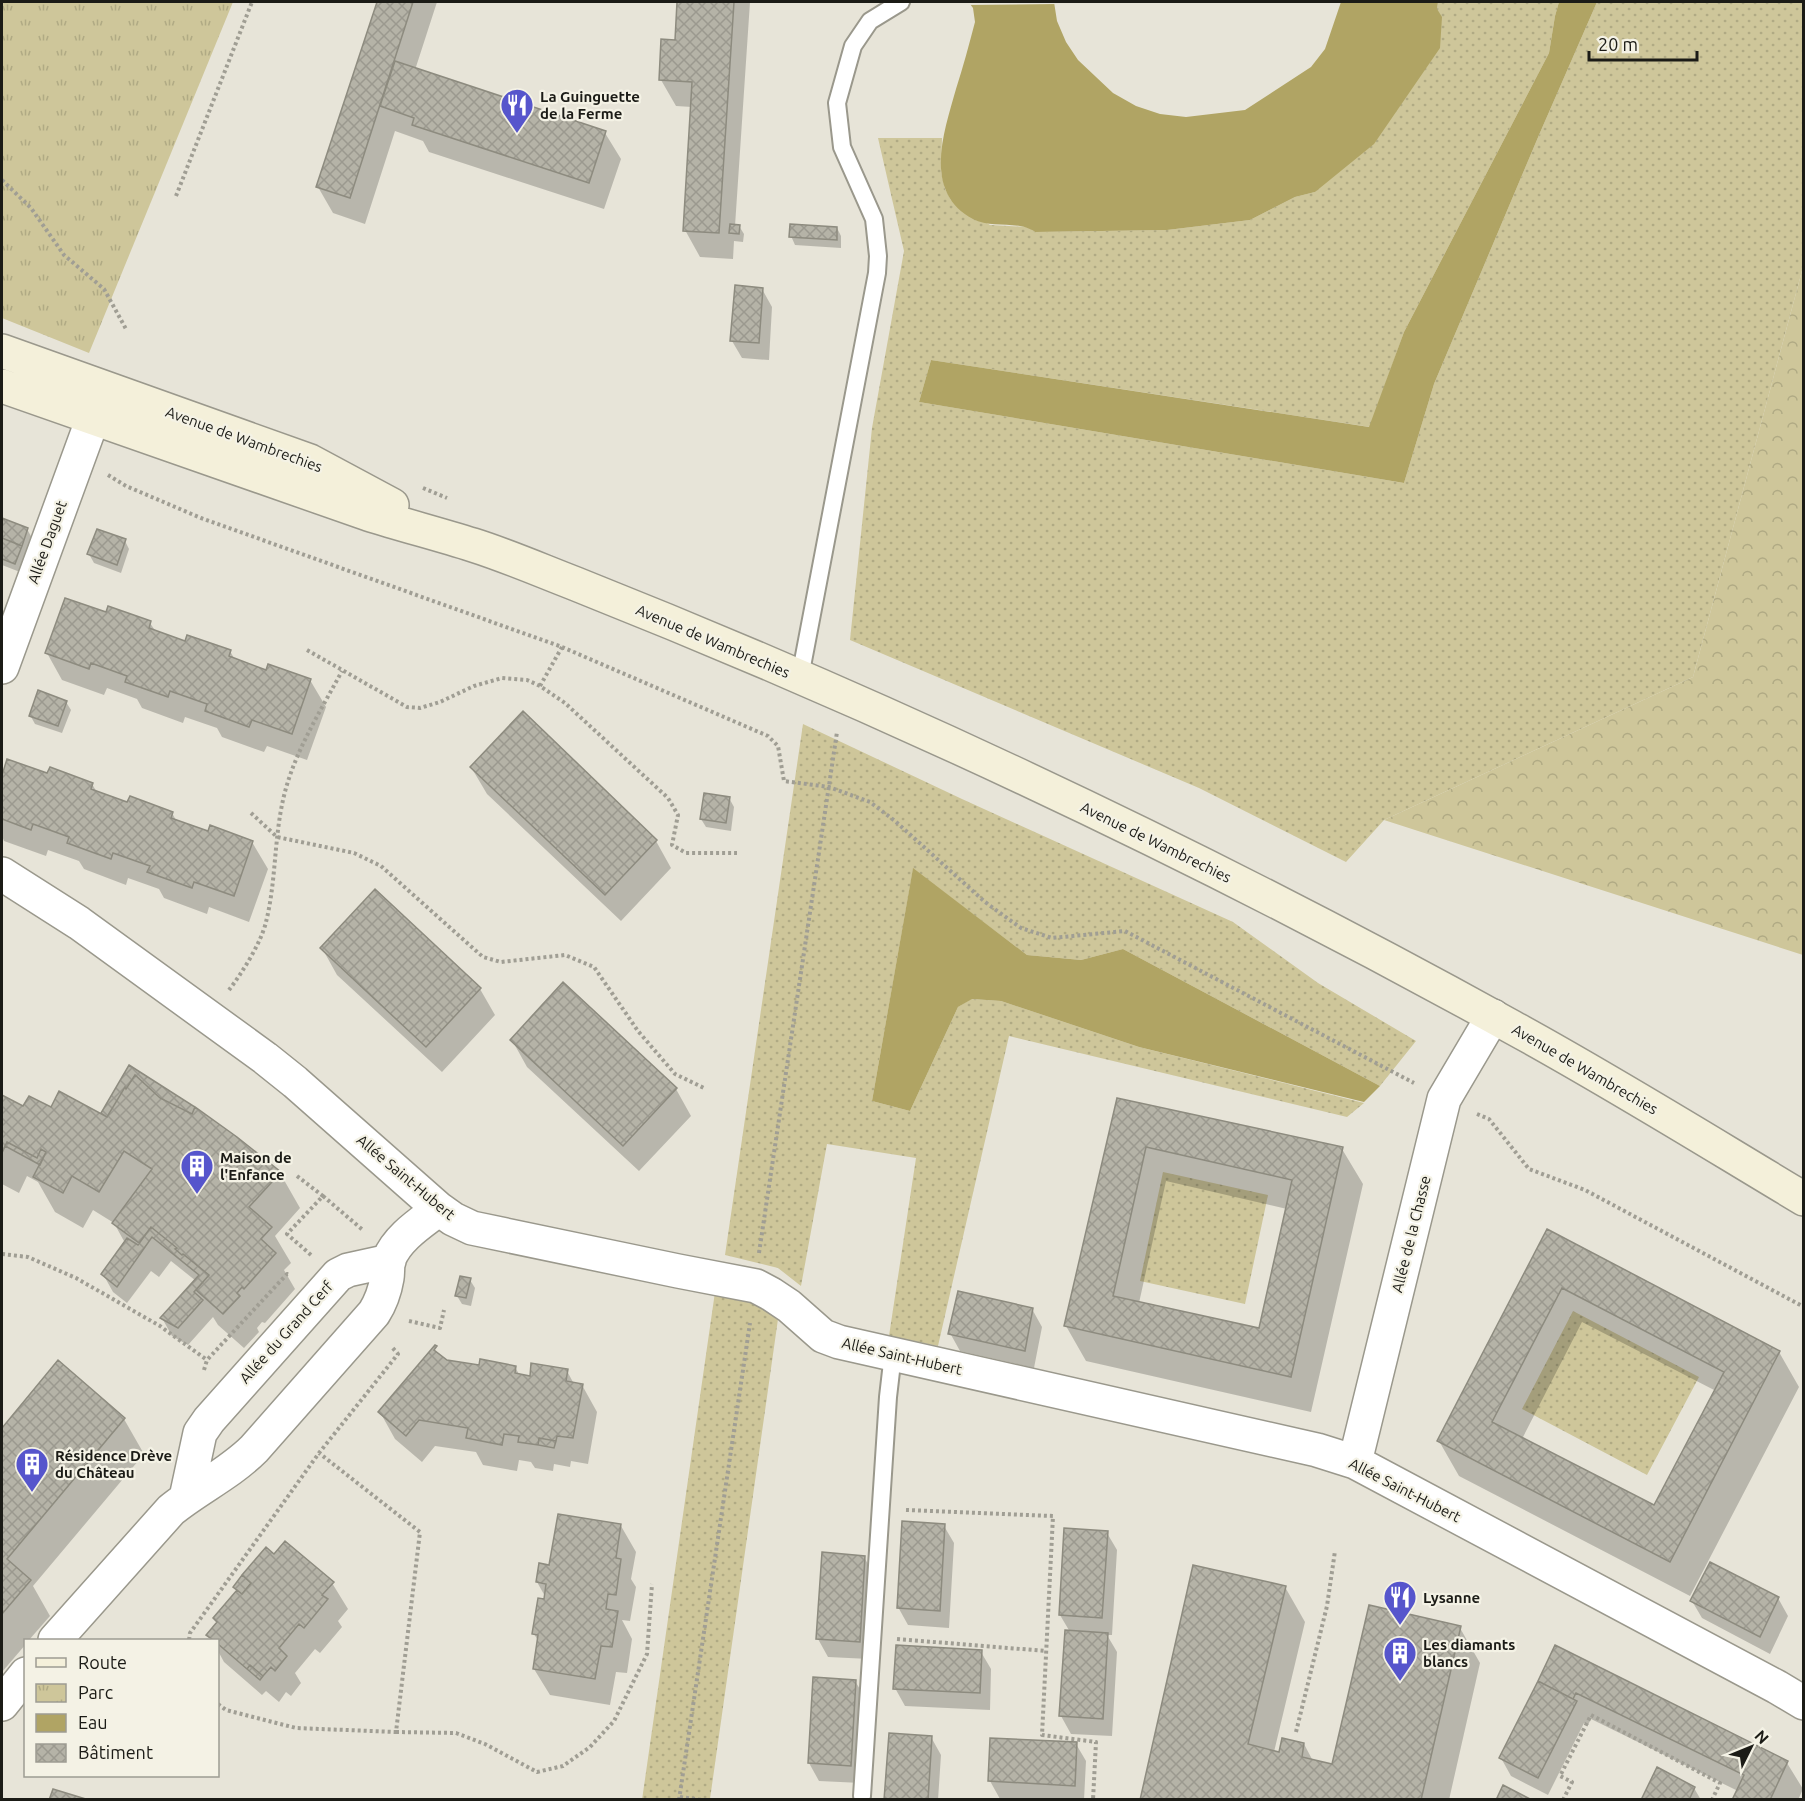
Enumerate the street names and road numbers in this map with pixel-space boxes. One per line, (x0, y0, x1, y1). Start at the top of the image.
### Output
street label: Avenue de Wambrechies (163, 403, 325, 475)
street label: Allée Daguet (24, 498, 70, 586)
street label: Avenue de Wambrechies (634, 601, 792, 681)
street label: Avenue de Wambrechies (1078, 798, 1234, 886)
street label: Avenue de Wambrechies (1509, 1020, 1661, 1118)
street label: Allée Saint-Hubert (353, 1131, 459, 1223)
street label: Allée de la Chasse (1388, 1174, 1434, 1294)
street label: Allée du Grand Cerf (236, 1277, 336, 1386)
street label: Allée Saint-Hubert (840, 1334, 964, 1378)
street label: Allée Saint-Hubert (1346, 1455, 1464, 1526)

